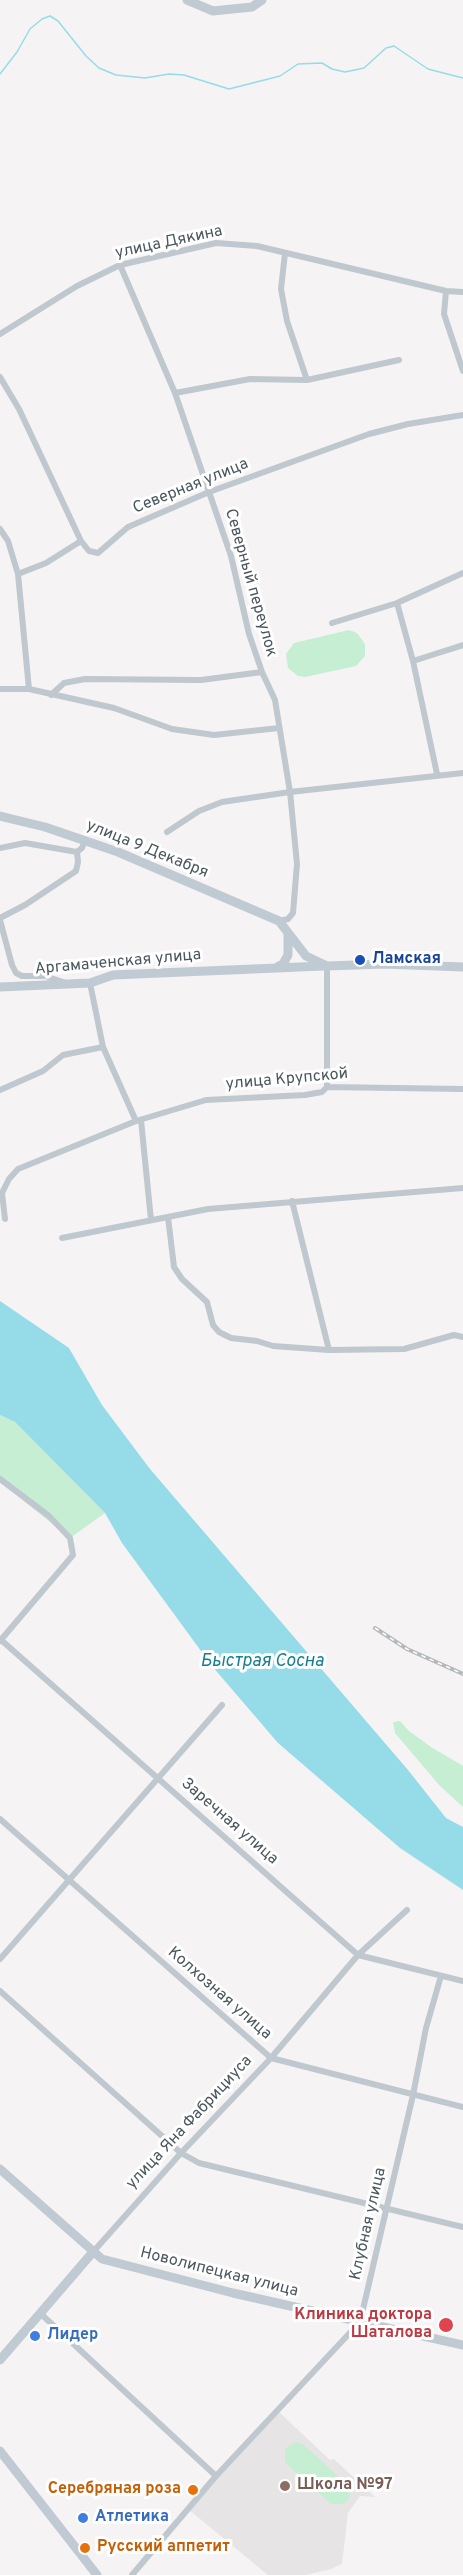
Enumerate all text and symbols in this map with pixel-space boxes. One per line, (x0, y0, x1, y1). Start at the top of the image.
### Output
street label: улица Дякина (114, 222, 224, 264)
street label: Северная улица (131, 455, 251, 519)
street label: Северный переулок (220, 507, 280, 659)
street label: улица 9 Декабря (83, 817, 211, 883)
street label: Аргамаченская улица (34, 946, 202, 980)
place label: Ламская (372, 950, 441, 970)
marker: Ламская (353, 953, 367, 967)
street label: улица Крупской (225, 1065, 349, 1095)
water label: Быстрая Сосна (200, 1651, 324, 1673)
street label: Заречная улица (176, 1775, 282, 1869)
street label: Колхозная улица (163, 1944, 275, 2044)
street label: улица Яна Фабрициуса (123, 2052, 257, 2194)
street label: Клубная улица (347, 2166, 391, 2282)
street label: Новолипецкая улица (138, 2244, 300, 2302)
place label: Клиника доктора Шаталова (294, 2306, 432, 2344)
marker: Клиника доктора Шаталова (437, 2316, 455, 2334)
place label: Лидер (47, 2326, 98, 2346)
marker: Лидер (28, 2329, 42, 2343)
place label: Школа №97 (297, 2476, 393, 2496)
marker: Школа №97 (278, 2479, 292, 2493)
place label: Серебряная роза (48, 2480, 181, 2500)
marker: Серебряная роза (186, 2483, 200, 2497)
place label: Атлетика (95, 2508, 169, 2528)
marker: Атлетика (76, 2511, 90, 2525)
place label: Русский аппетит (97, 2538, 230, 2558)
marker: Русский аппетит (78, 2541, 92, 2555)

